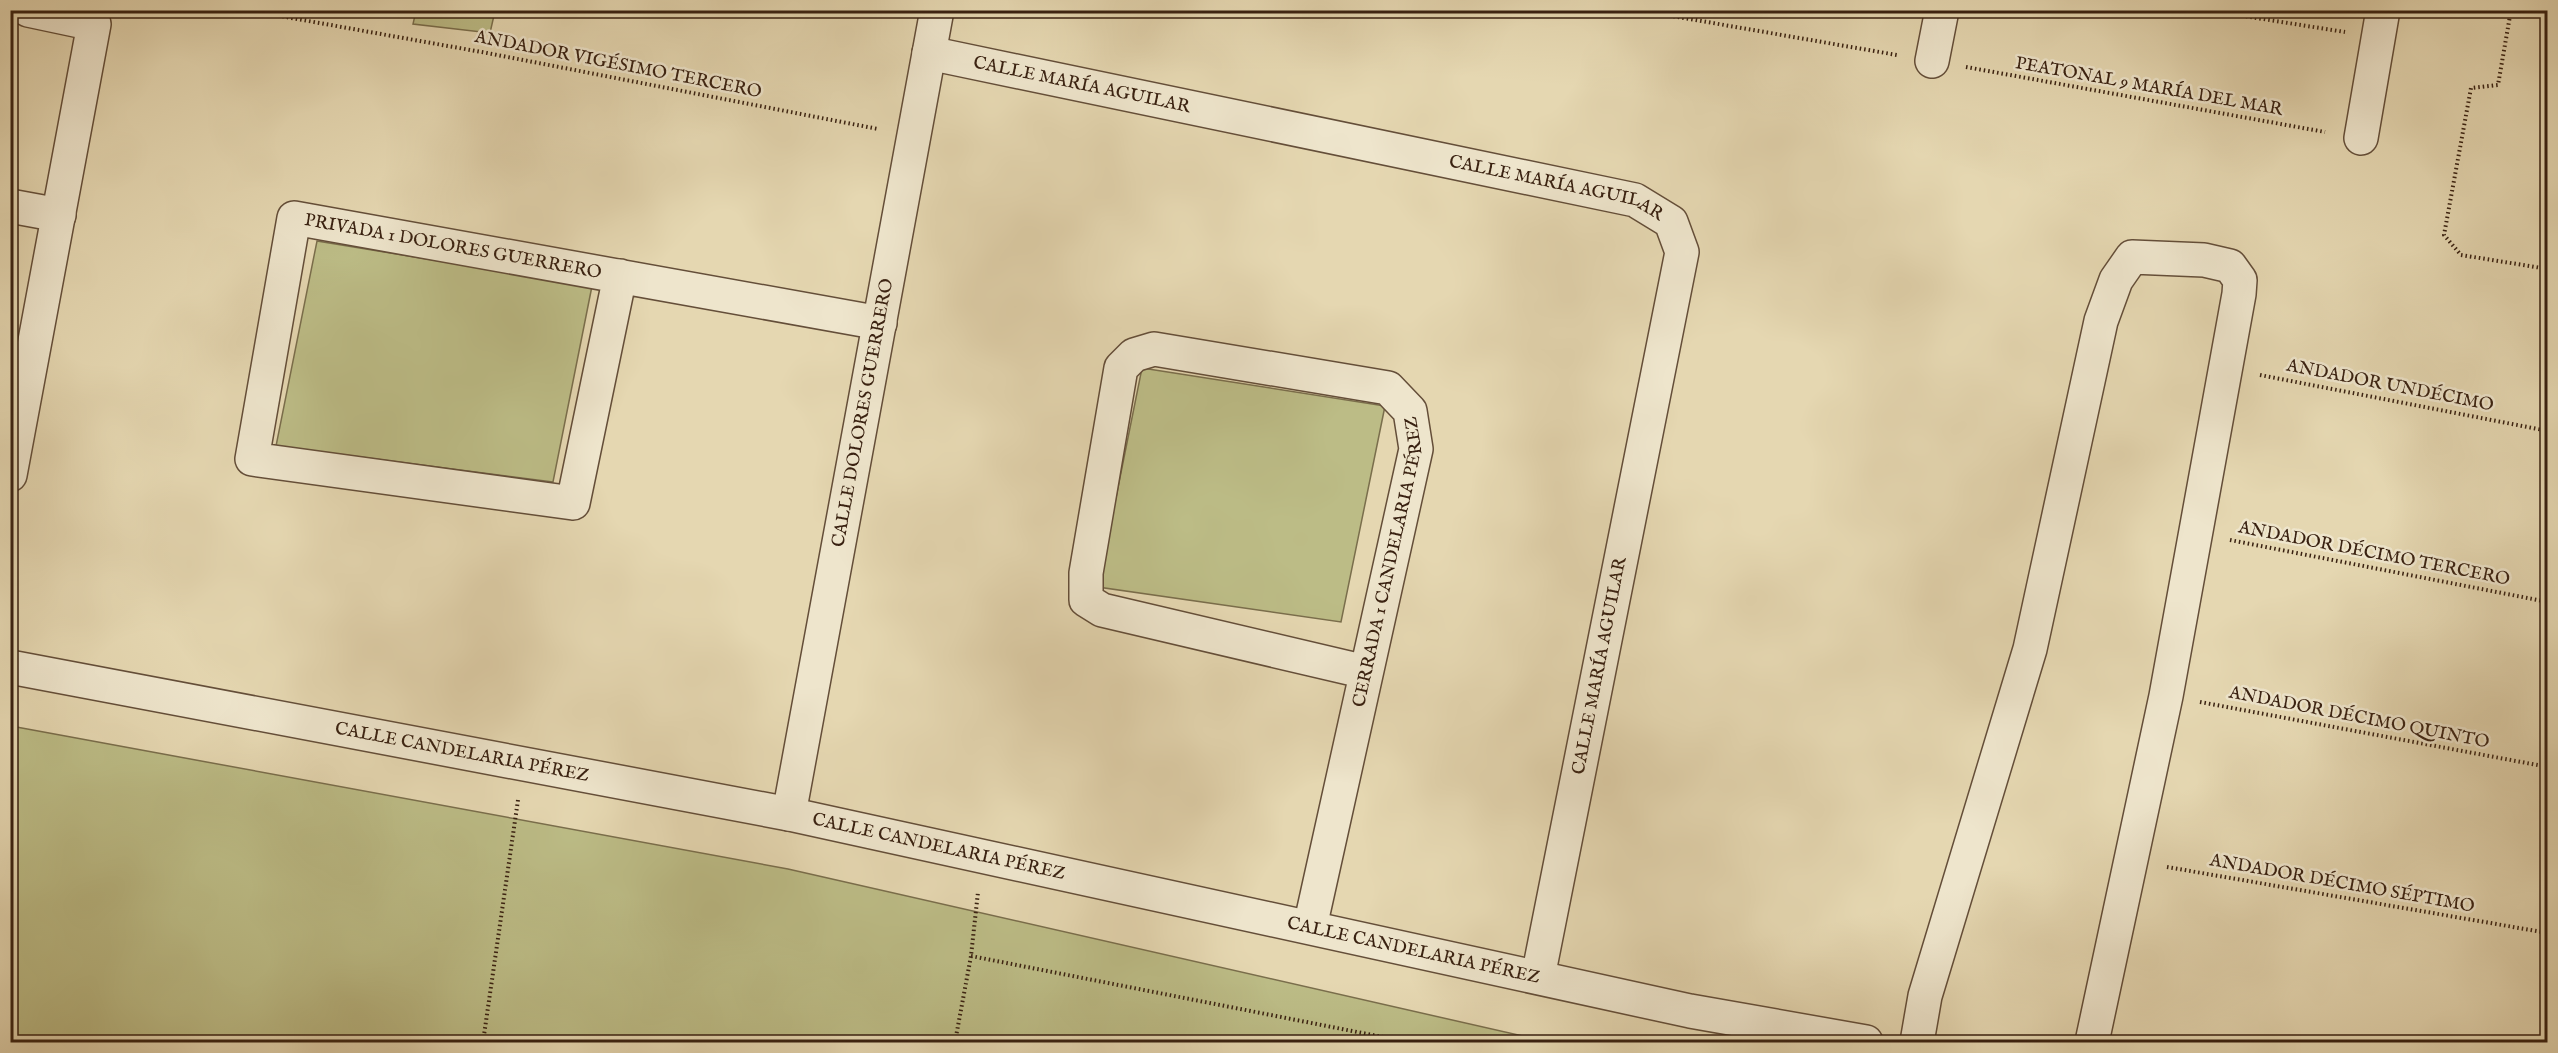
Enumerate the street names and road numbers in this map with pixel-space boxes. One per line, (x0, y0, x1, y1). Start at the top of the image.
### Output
street label: ANDADOR VIGÉSIMO TERCERO (472, 24, 764, 104)
street label: PEATONAL 9 MARÍA DEL MAR (2014, 50, 2286, 122)
street label: CALLE MARÍA AGUILAR (971, 51, 1194, 119)
street label: CALLE MARÍA AGUILAR (1447, 150, 1669, 227)
street label: PRIVADA 1 DOLORES GUERRERO (303, 209, 603, 284)
street label: CALLE DOLORES GUERRERO (827, 276, 899, 549)
street label: ANDADOR UNDÉCIMO (2284, 352, 2496, 417)
street label: CERRADA 1 CANDELARIA PÉREZ (1348, 414, 1428, 709)
street label: ANDADOR DÉCIMO TERCERO (2235, 514, 2512, 592)
street label: CALLE MARÍA AGUILAR (1566, 554, 1633, 777)
street label: ANDADOR DÉCIMO QUINTO (2226, 679, 2492, 755)
street label: CALLE CANDELARIA PÉREZ (333, 717, 591, 788)
street label: CALLE CANDELARIA PÉREZ (810, 808, 1068, 886)
street label: ANDADOR DÉCIMO SÉPTIMO (2207, 847, 2477, 919)
street label: CALLE CANDELARIA PÉREZ (1285, 912, 1542, 989)

